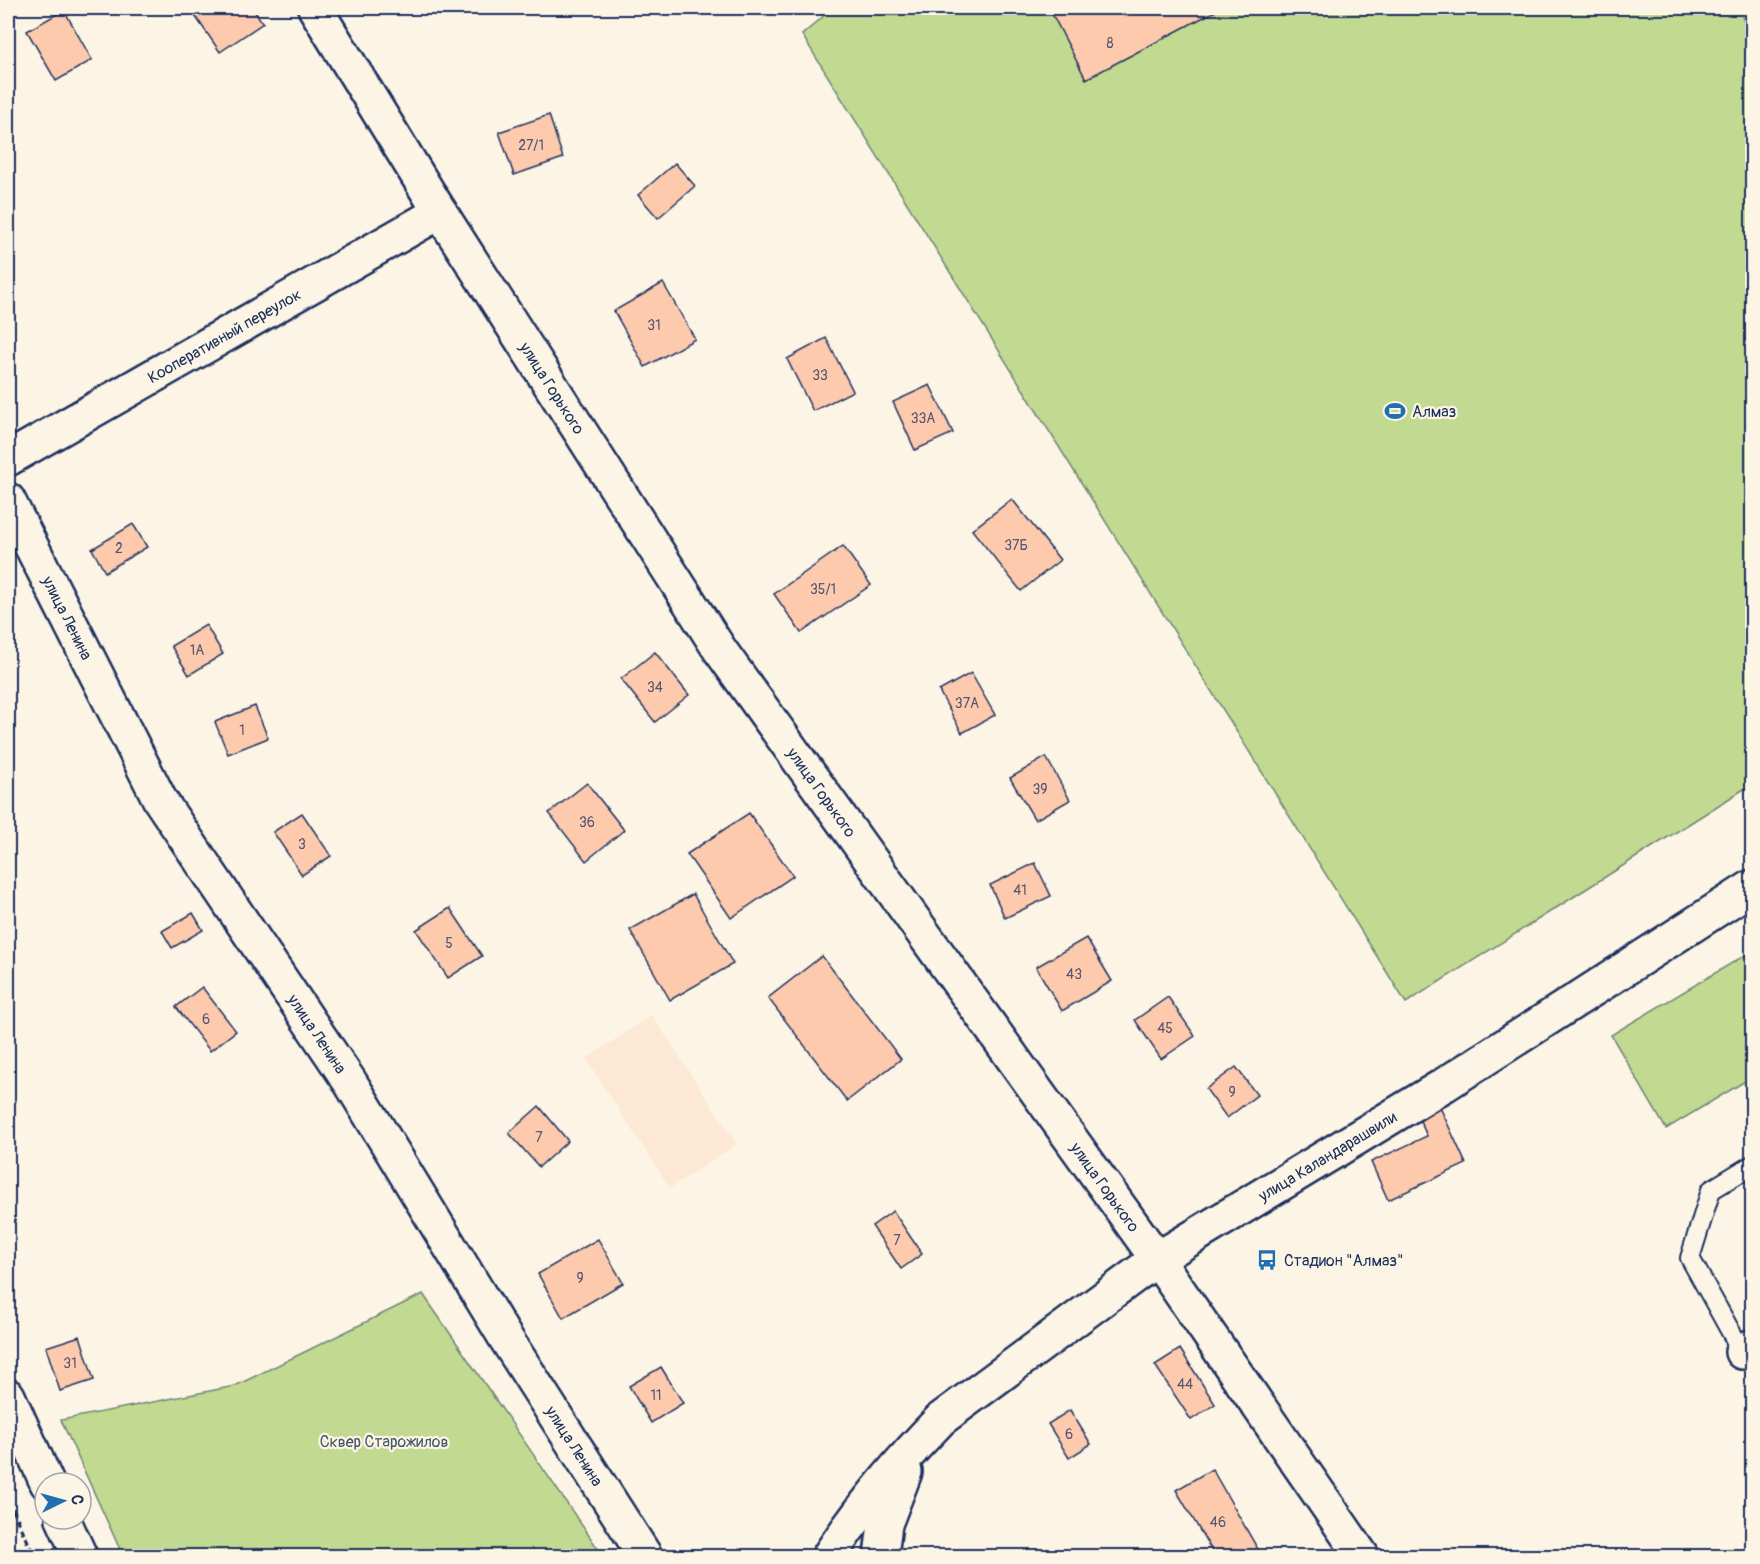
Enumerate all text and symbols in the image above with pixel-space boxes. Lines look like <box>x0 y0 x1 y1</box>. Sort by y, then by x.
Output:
house number: 8 <box>1106 35 1114 52</box>
house number: 27/1 <box>518 137 544 154</box>
street label: Кооперативный переулок <box>144 285 305 388</box>
house number: 31 <box>647 317 661 334</box>
street label: улица Горького <box>514 338 589 439</box>
house number: 33 <box>812 367 828 384</box>
sports icon: Алмаз <box>1383 399 1407 423</box>
place label: Алмаз <box>1412 402 1457 422</box>
house number: 33А <box>911 410 935 427</box>
house number: 37Б <box>1004 537 1028 554</box>
house number: 2 <box>115 540 123 557</box>
street label: улица Ленина <box>37 572 96 663</box>
house number: 35/1 <box>810 581 836 598</box>
house number: 1А <box>190 642 204 659</box>
house number: 34 <box>647 679 663 696</box>
house number: 37А <box>955 695 979 712</box>
house number: 1 <box>239 722 245 739</box>
street label: улица Горького <box>782 743 860 842</box>
house number: 39 <box>1032 781 1048 798</box>
house number: 36 <box>579 814 595 831</box>
house number: 3 <box>298 836 306 853</box>
house number: 41 <box>1013 882 1027 899</box>
house number: 5 <box>445 935 453 952</box>
house number: 43 <box>1066 966 1082 983</box>
street label: улица Ленина <box>282 990 350 1078</box>
house number: 6 <box>202 1011 210 1028</box>
house number: 45 <box>1157 1020 1173 1037</box>
house number: 9 <box>1228 1084 1236 1101</box>
street label: улица Каландарашвили <box>1254 1107 1400 1207</box>
house number: 7 <box>535 1129 543 1146</box>
street label: улица Горького <box>1065 1138 1144 1237</box>
house number: 7 <box>893 1232 901 1249</box>
bus stop icon: Стадион "Алмаз" <box>1255 1248 1279 1272</box>
place label: Стадион "Алмаз" <box>1284 1251 1404 1271</box>
house number: 9 <box>576 1270 584 1287</box>
house number: 31 <box>63 1355 77 1372</box>
house number: 44 <box>1177 1376 1193 1393</box>
house number: 11 <box>651 1387 661 1404</box>
street label: улица Ленина <box>540 1402 607 1490</box>
house number: 6 <box>1065 1426 1073 1443</box>
park label: Cквер Старожилов <box>320 1432 448 1452</box>
north arrow <box>33 1471 93 1531</box>
text: С <box>67 1494 87 1506</box>
house number: 46 <box>1210 1514 1226 1531</box>

